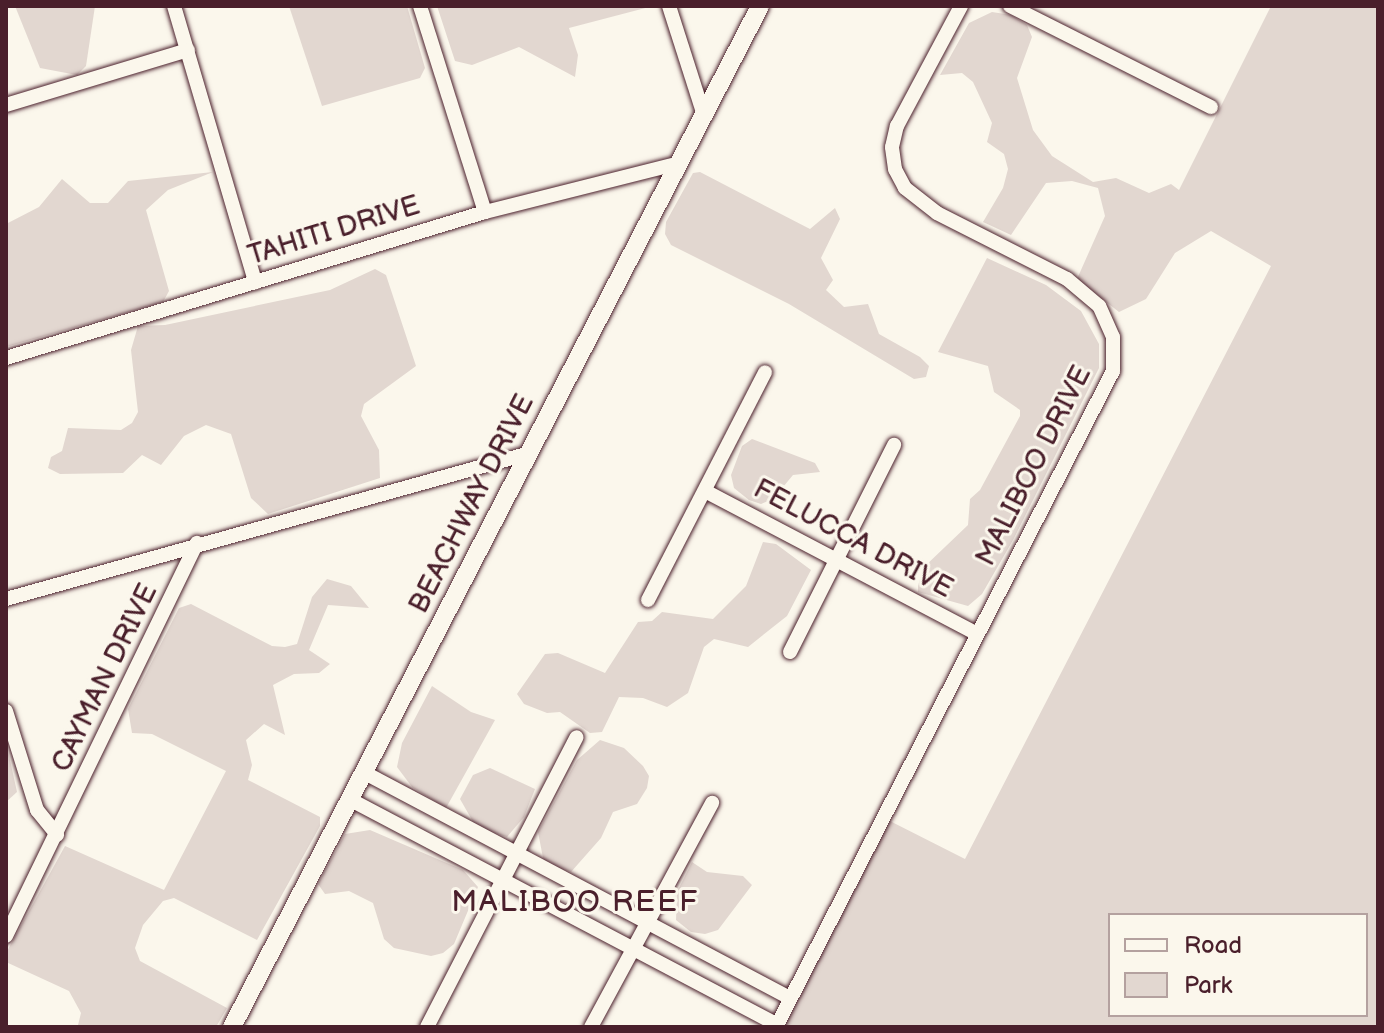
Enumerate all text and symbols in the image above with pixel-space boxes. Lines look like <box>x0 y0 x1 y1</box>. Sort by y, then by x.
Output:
street label: TAHITI DRIVE <box>244 189 424 273</box>
street label: MALIBOO DRIVE <box>969 360 1099 572</box>
street label: BEACHWAY DRIVE <box>402 389 542 619</box>
street label: FELUCCA DRIVE <box>748 472 958 606</box>
street label: CAYMAN DRIVE <box>45 578 165 778</box>
district label: MALIBOO REEF <box>451 884 699 920</box>
legend <box>1108 913 1368 1017</box>
text: Road <box>1184 931 1242 960</box>
text: Park <box>1184 971 1232 1000</box>

